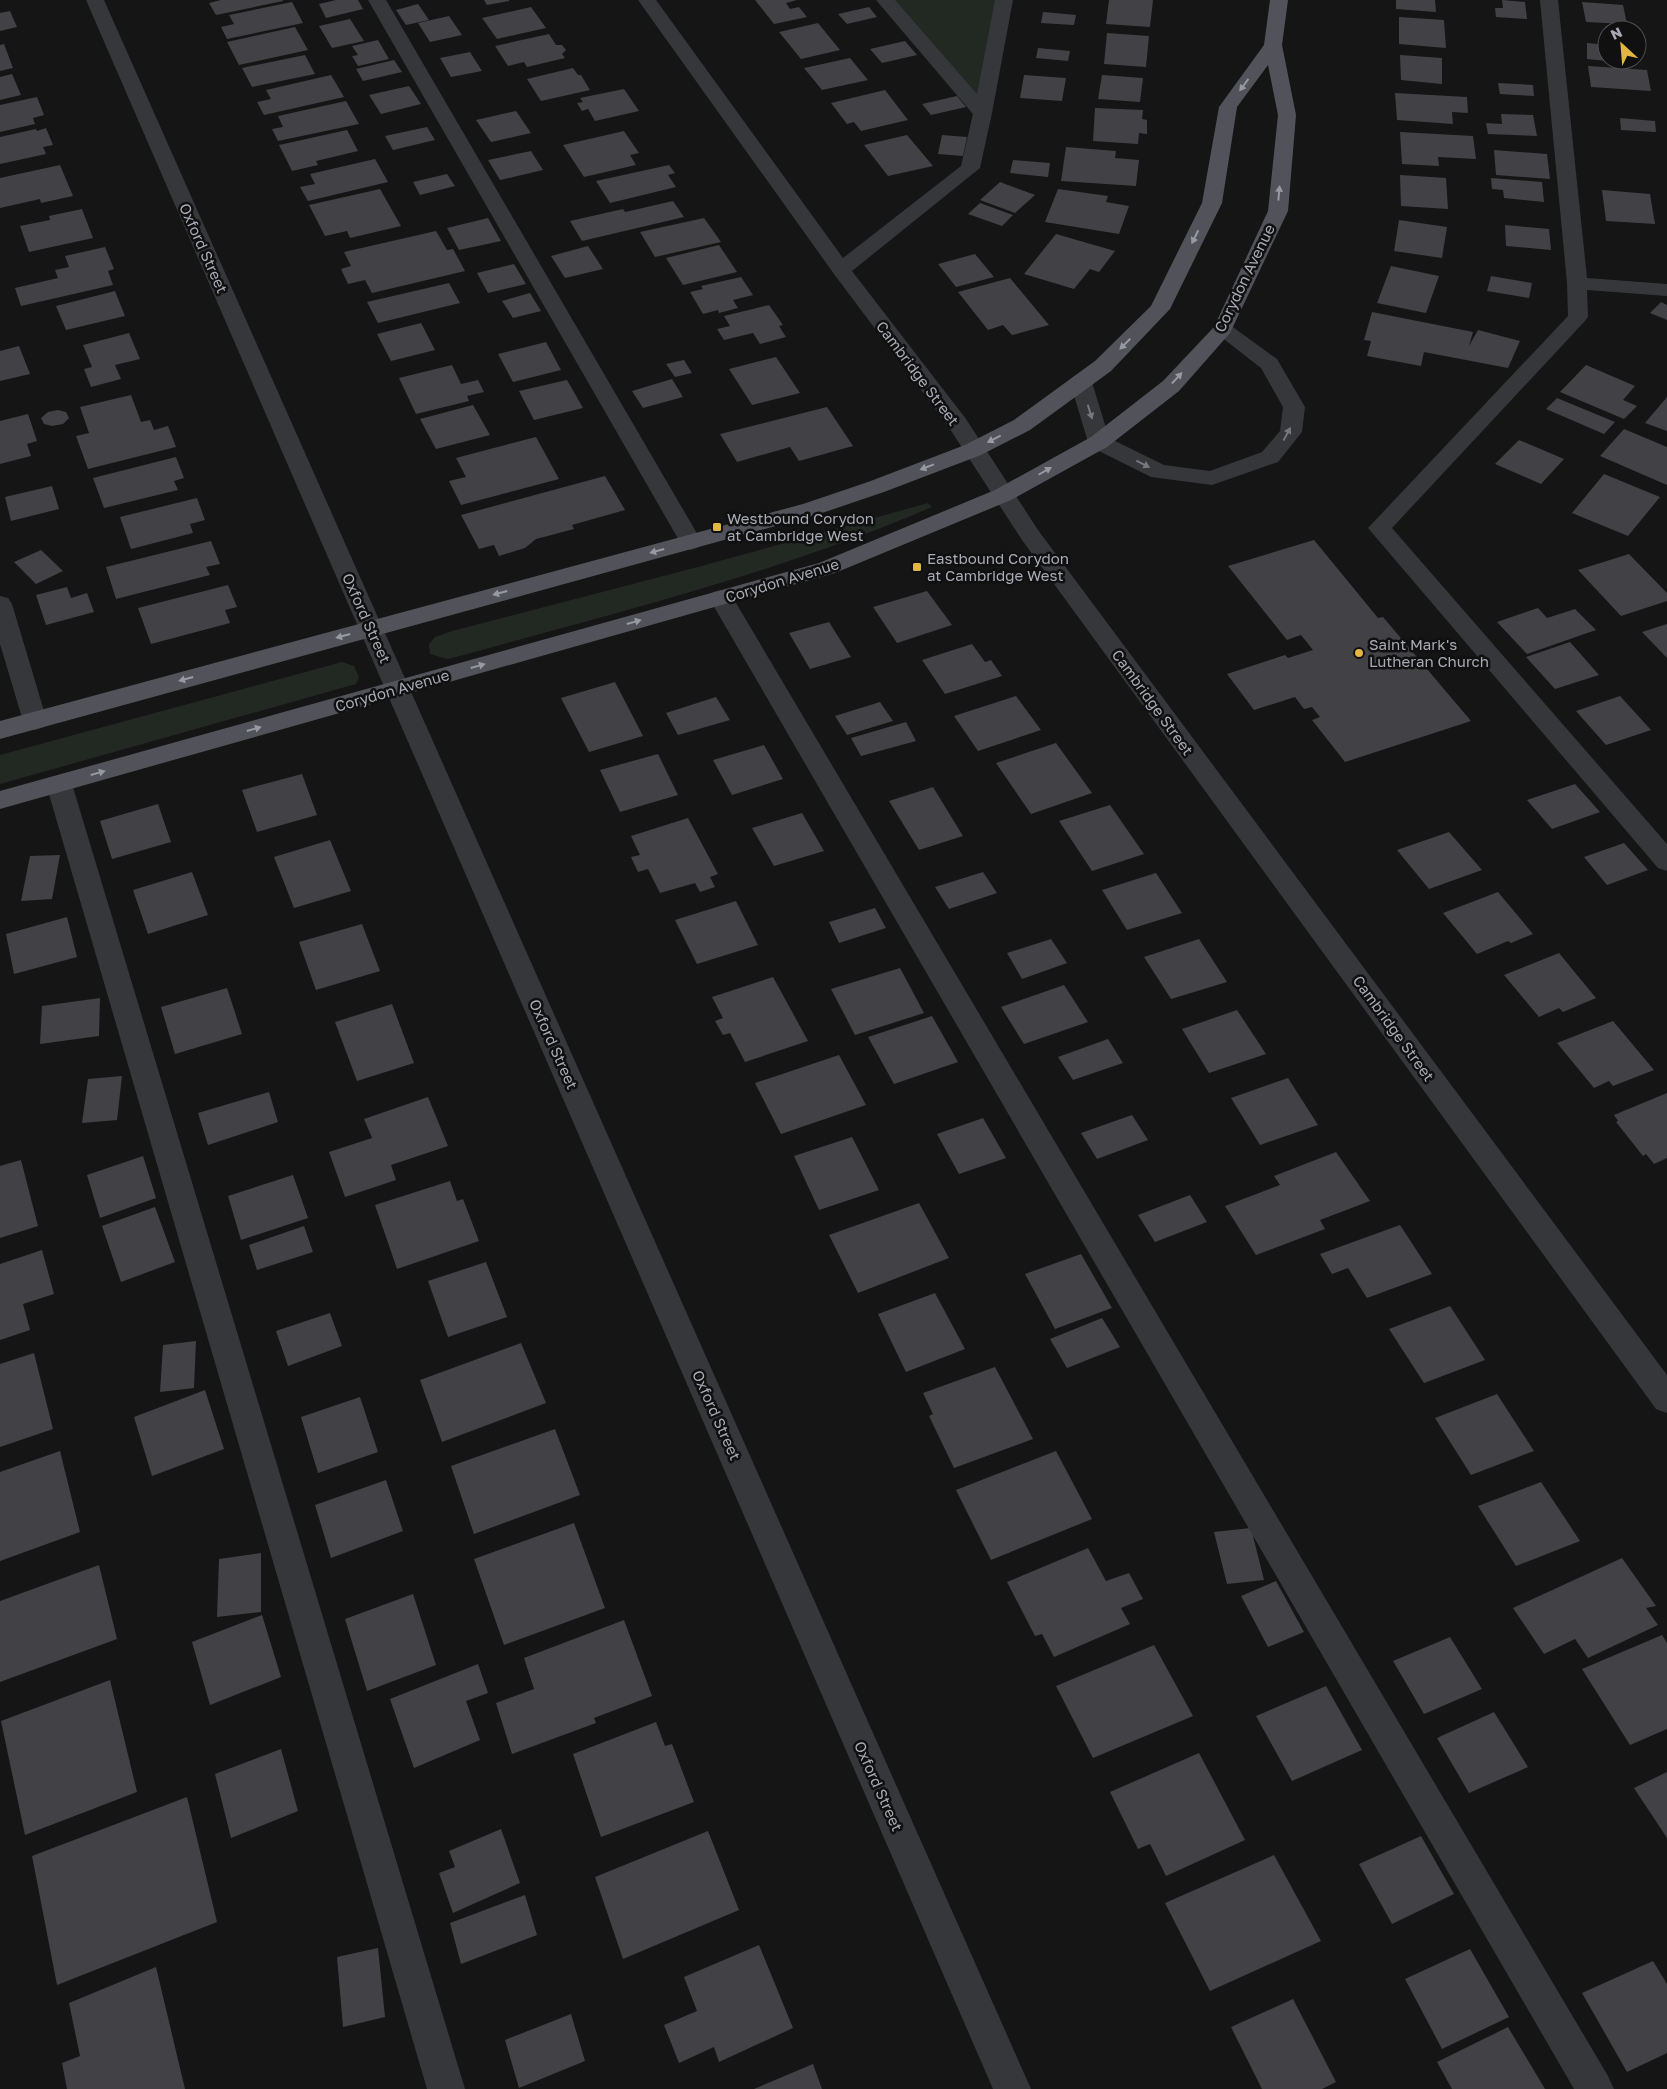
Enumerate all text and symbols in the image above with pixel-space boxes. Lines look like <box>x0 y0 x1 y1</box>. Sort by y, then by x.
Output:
north arrow <box>1597 20 1647 70</box>
text: N <box>1608 23 1625 43</box>
one-way arrow <box>1239 78 1249 92</box>
one-way arrow <box>1275 185 1283 201</box>
street label: Oxford Street <box>176 200 232 296</box>
street label: Corydon Avenue <box>1210 221 1278 335</box>
one-way arrow <box>1191 230 1199 244</box>
street label: Cambridge Street <box>873 317 963 429</box>
one-way arrow <box>1119 338 1131 350</box>
one-way arrow <box>1171 373 1183 385</box>
one-way arrow <box>1087 404 1095 419</box>
one-way arrow <box>1283 426 1291 441</box>
one-way arrow <box>987 435 1001 443</box>
one-way arrow <box>1136 460 1150 468</box>
one-way arrow <box>919 463 934 471</box>
one-way arrow <box>1037 467 1052 475</box>
place label: Westbound Corydon at Cambridge West <box>727 509 874 544</box>
marker: Westbound Corydon at Cambridge West <box>711 521 723 533</box>
one-way arrow <box>649 547 664 555</box>
place label: Eastbound Corydon at Cambridge West <box>927 549 1069 584</box>
street label: Corydon Avenue <box>723 554 841 606</box>
marker: Eastbound Corydon at Cambridge West <box>911 561 923 573</box>
street label: Oxford Street <box>339 570 395 666</box>
one-way arrow <box>492 590 507 598</box>
one-way arrow <box>627 618 642 626</box>
one-way arrow <box>335 632 350 640</box>
place label: Saint Mark's Lutheran Church <box>1369 635 1489 670</box>
street label: Cambridge Street <box>1109 646 1197 758</box>
marker: Saint Mark's Lutheran Church <box>1353 647 1365 659</box>
one-way arrow <box>470 661 485 669</box>
street label: Corydon Avenue <box>333 665 451 715</box>
one-way arrow <box>179 675 194 683</box>
one-way arrow <box>246 725 262 733</box>
one-way arrow <box>90 769 105 777</box>
street label: Cambridge Street <box>1350 972 1438 1084</box>
street label: Oxford Street <box>526 996 582 1092</box>
street label: Oxford Street <box>689 1367 745 1463</box>
street label: Oxford Street <box>851 1738 907 1834</box>

